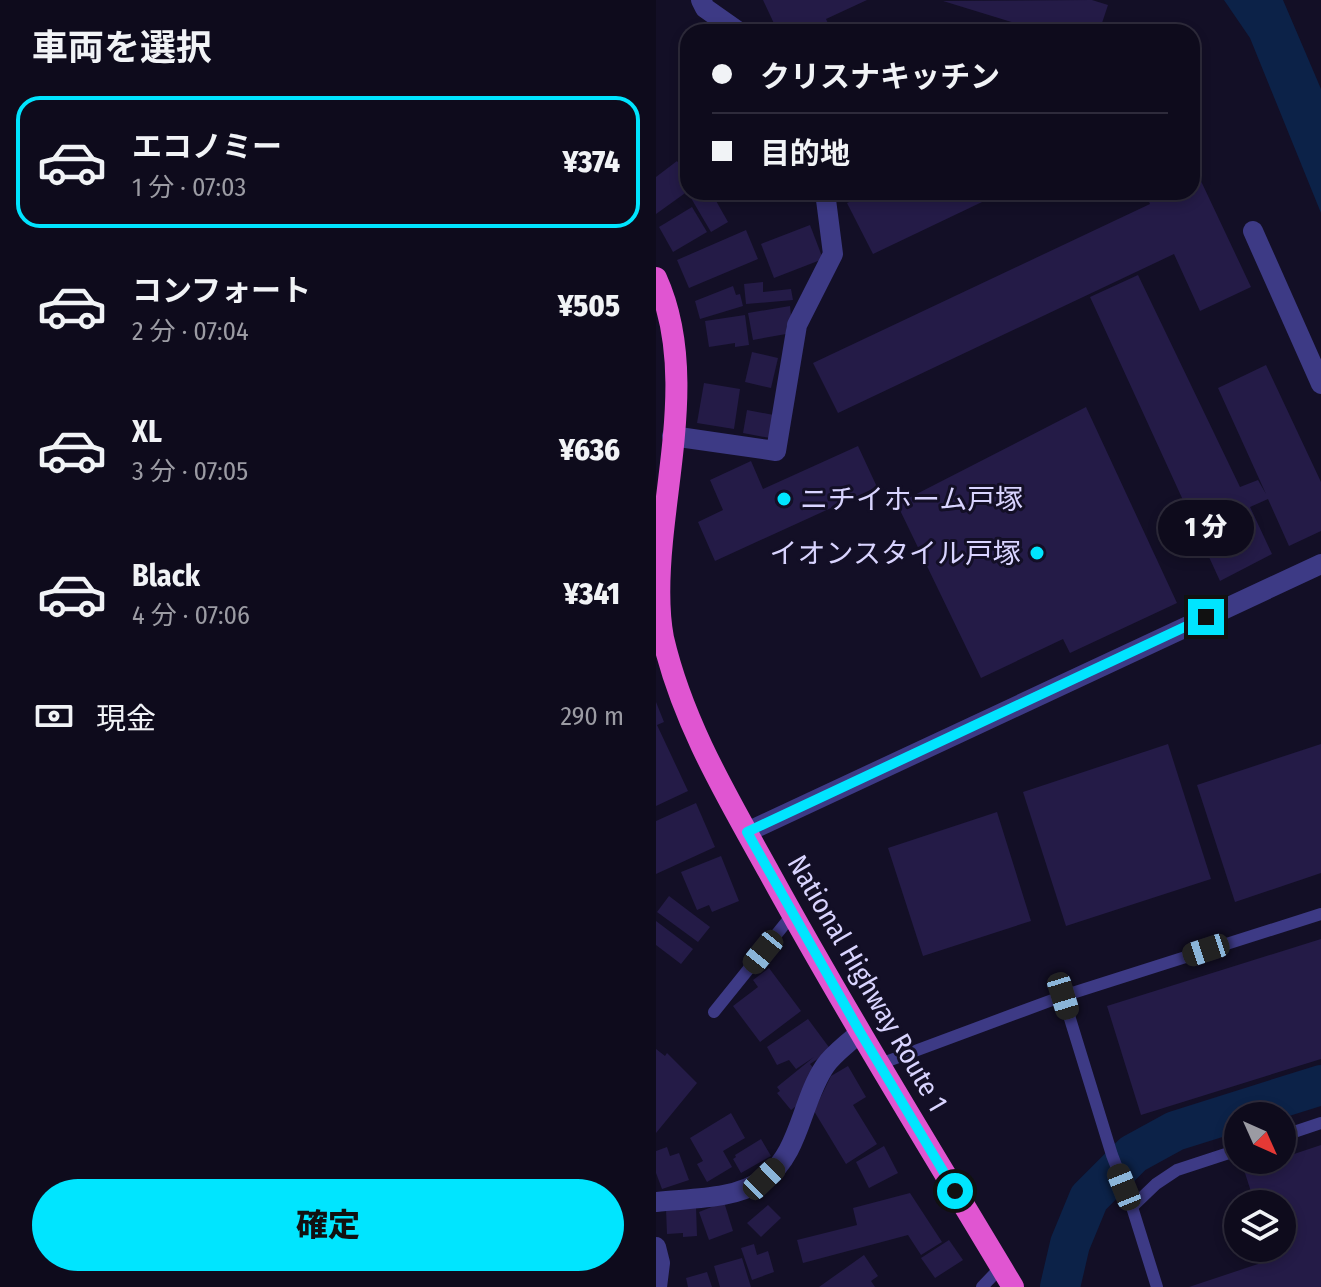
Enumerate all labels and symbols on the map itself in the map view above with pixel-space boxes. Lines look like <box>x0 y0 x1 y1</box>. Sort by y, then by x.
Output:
place label: ニチイホーム戸塚 <box>800 483 1023 516</box>
marker: ニチイホーム戸塚 <box>775 490 793 508</box>
callout: 1 分 <box>1158 501 1254 557</box>
place label: イオンスタイル戸塚 <box>770 537 1021 570</box>
marker: イオンスタイル戸塚 <box>1028 544 1046 562</box>
route end <box>1188 599 1224 635</box>
street label: National Highway Route 1 <box>781 849 954 1117</box>
car <box>739 926 787 978</box>
car <box>1179 931 1233 969</box>
car <box>1045 970 1081 1022</box>
north arrow <box>1224 1102 1296 1174</box>
car <box>738 1154 790 1204</box>
car <box>1104 1160 1144 1214</box>
route start <box>937 1173 973 1209</box>

